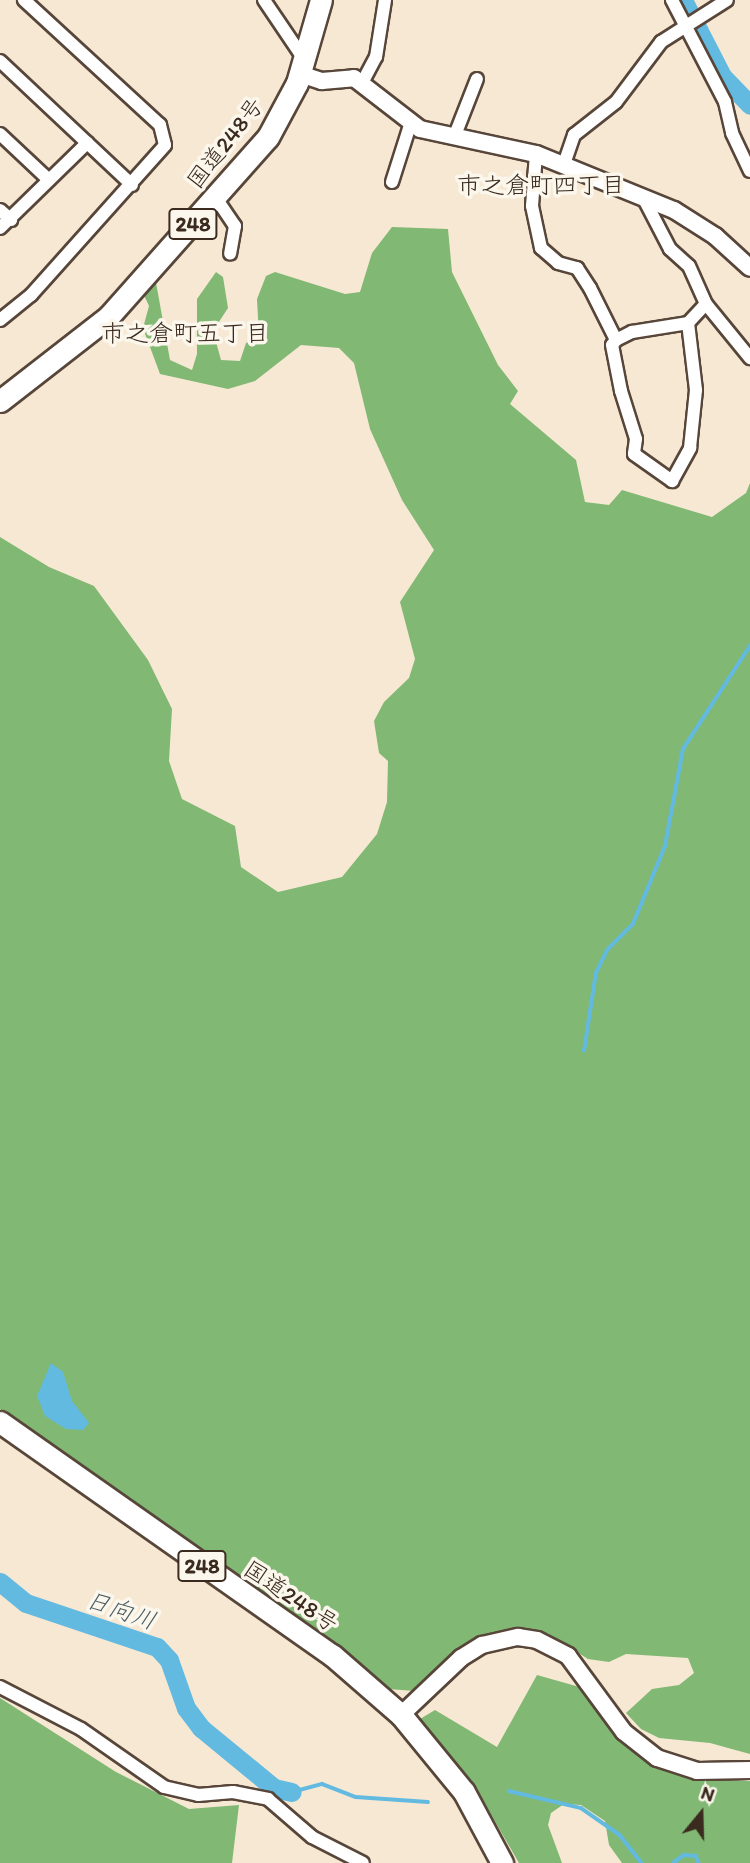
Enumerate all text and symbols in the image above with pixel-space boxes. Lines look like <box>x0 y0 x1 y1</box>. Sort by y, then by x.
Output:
street label: 国道248号 <box>181 92 269 194</box>
district label: 市之倉町四丁目 <box>457 171 625 199</box>
road number: 248 <box>167 206 219 242</box>
district label: 市之倉町五丁目 <box>101 319 269 347</box>
road number: 248 <box>176 1548 228 1584</box>
street label: 国道248号 <box>239 1554 343 1638</box>
water label: 日向川 <box>82 1585 160 1635</box>
north arrow <box>666 1779 736 1849</box>
text: N <box>698 1781 718 1807</box>

